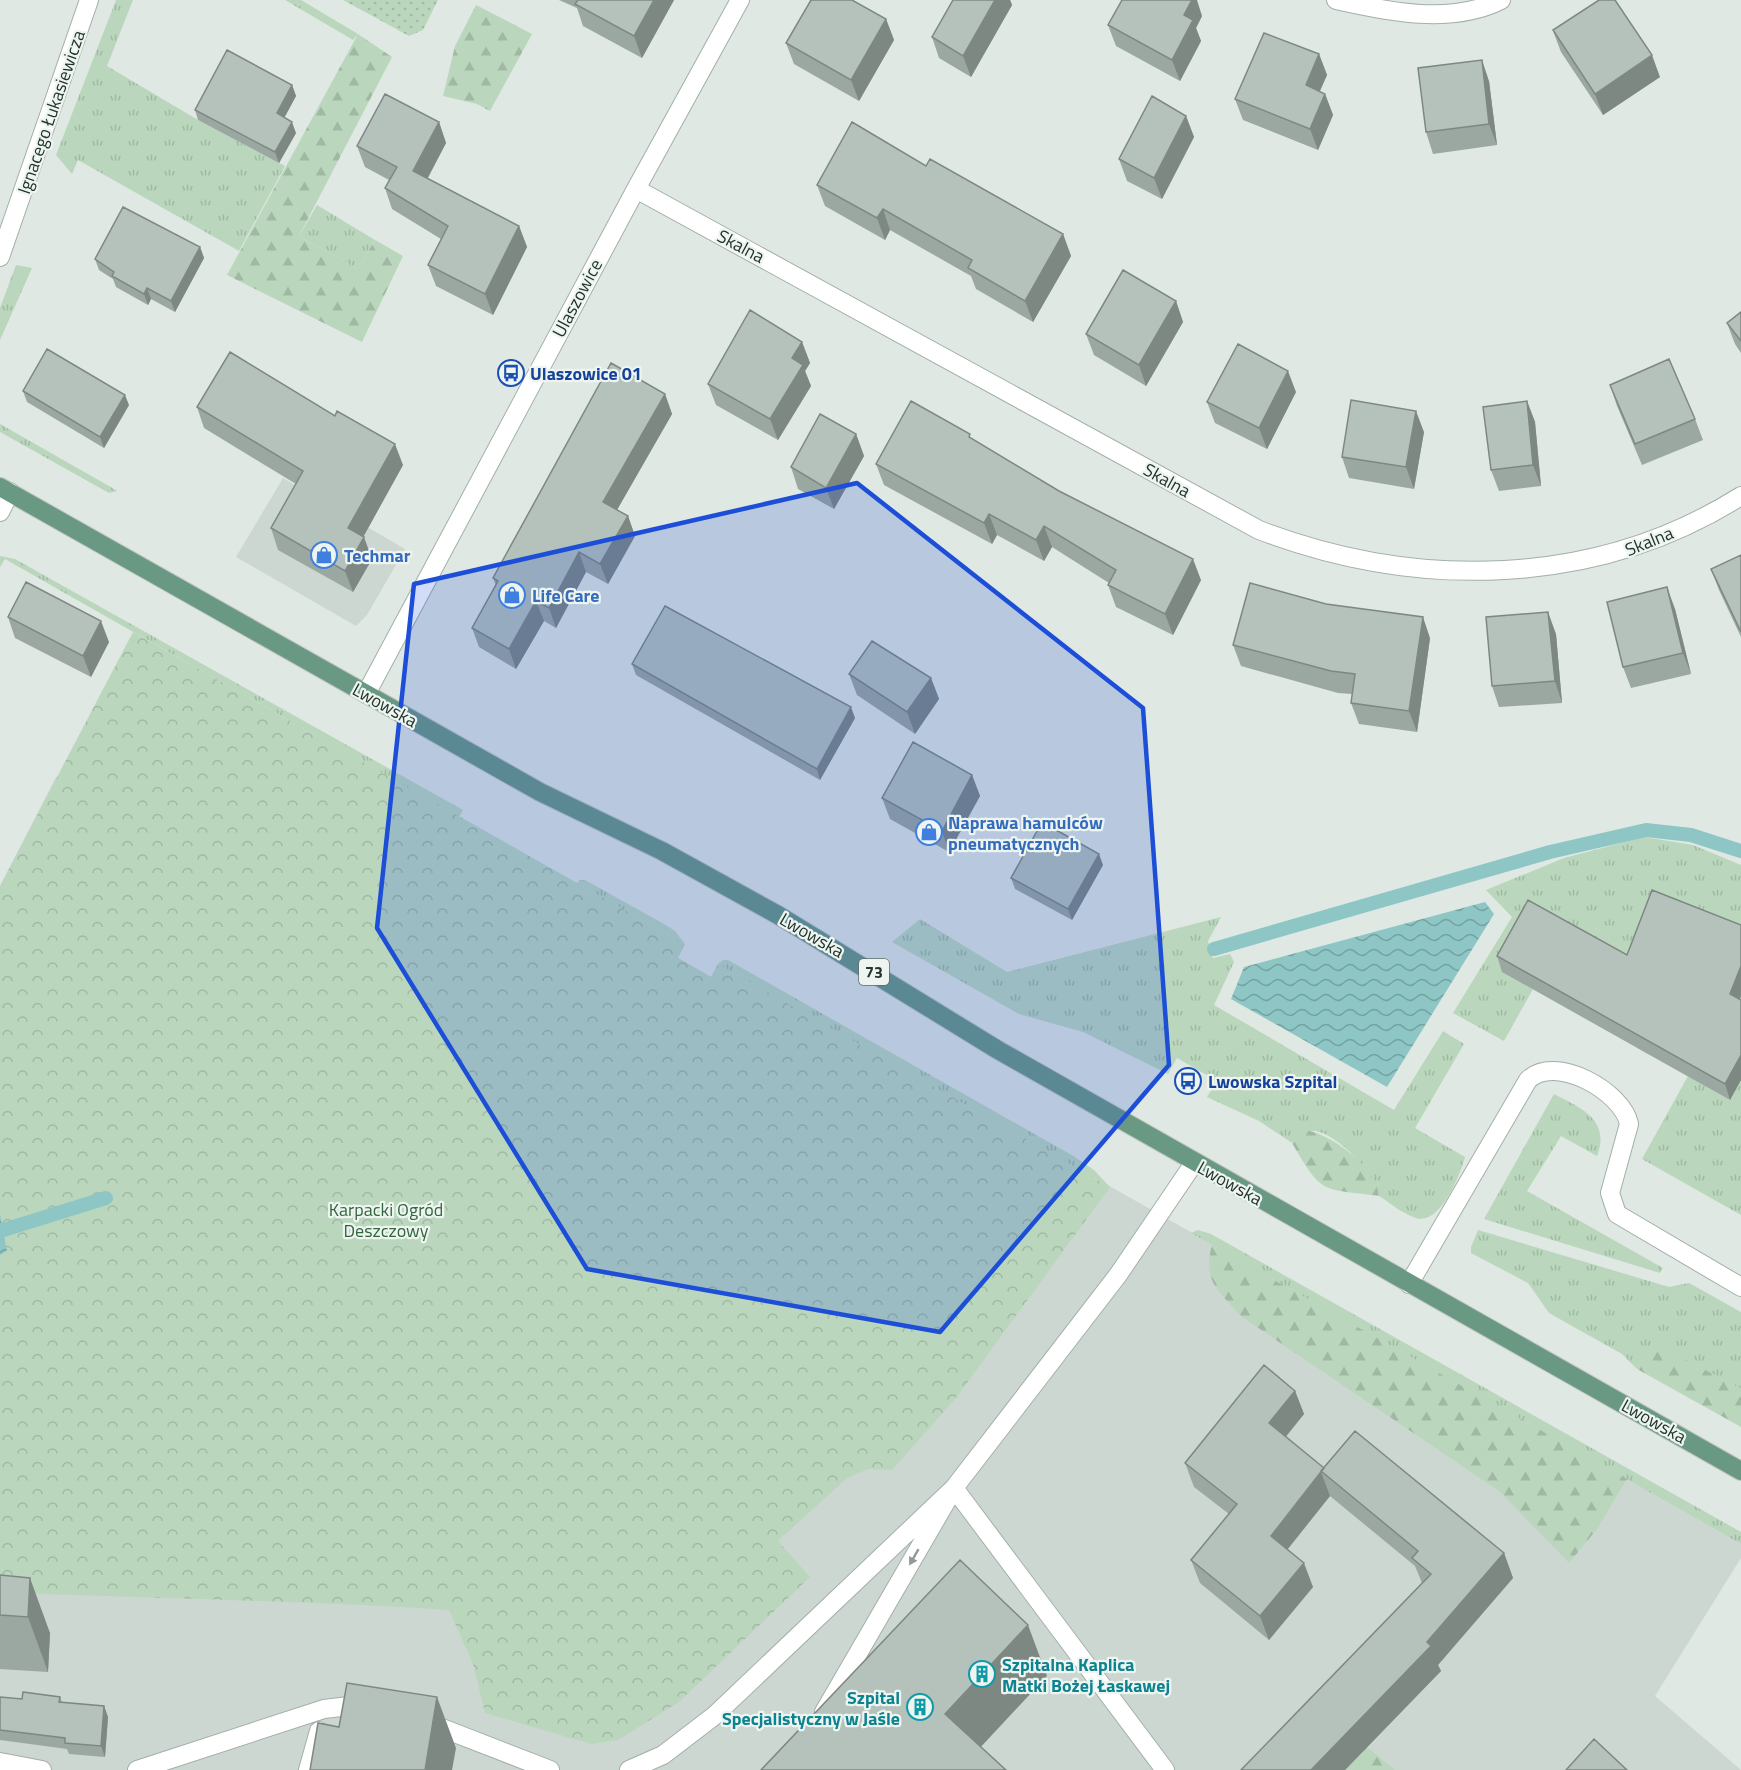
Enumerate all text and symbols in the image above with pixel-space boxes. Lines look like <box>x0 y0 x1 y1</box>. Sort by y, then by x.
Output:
street label: Ignacego Łukasiewicza <box>10 27 92 197</box>
street label: Skalna <box>713 222 769 270</box>
street label: Ulaszowice <box>545 254 609 342</box>
bus stop icon: Ulaszowice 01 <box>496 358 526 388</box>
place label: Ulaszowice 01 <box>530 360 642 387</box>
street label: Skalna <box>1139 456 1195 504</box>
street label: Skalna <box>1621 519 1677 563</box>
shop icon: Techmar <box>309 540 339 570</box>
place label: Techmar <box>344 542 411 569</box>
shop icon: Life Care <box>497 580 527 610</box>
place label: Life Care <box>532 582 599 609</box>
street label: Lwowska <box>348 676 422 734</box>
place label: Naprawa hamulców pneumatycznych <box>948 809 1103 857</box>
shop icon: Naprawa hamulców pneumatycznych <box>914 817 944 847</box>
street label: Lwowska <box>775 906 849 964</box>
road number: 73 <box>859 959 889 985</box>
bus stop icon: Lwowska Szpital <box>1173 1066 1203 1096</box>
place label: Lwowska Szpital <box>1208 1068 1337 1095</box>
street label: Lwowska <box>1193 1154 1267 1212</box>
park label: Karpacki Ogród Deszczowy <box>329 1196 443 1244</box>
street label: Lwowska <box>1617 1392 1691 1450</box>
one-way arrow <box>909 1549 920 1565</box>
place label: Szpitalna Kaplica Matki Bożej Łaskawej <box>1002 1651 1170 1699</box>
building icon: Szpitalna Kaplica Matki Bożej Łaskawej <box>967 1659 997 1689</box>
place label: Szpital Specjalistyczny w Jaśle <box>722 1684 900 1732</box>
building icon: Szpital Specjalistyczny w Jaśle <box>905 1692 935 1722</box>

